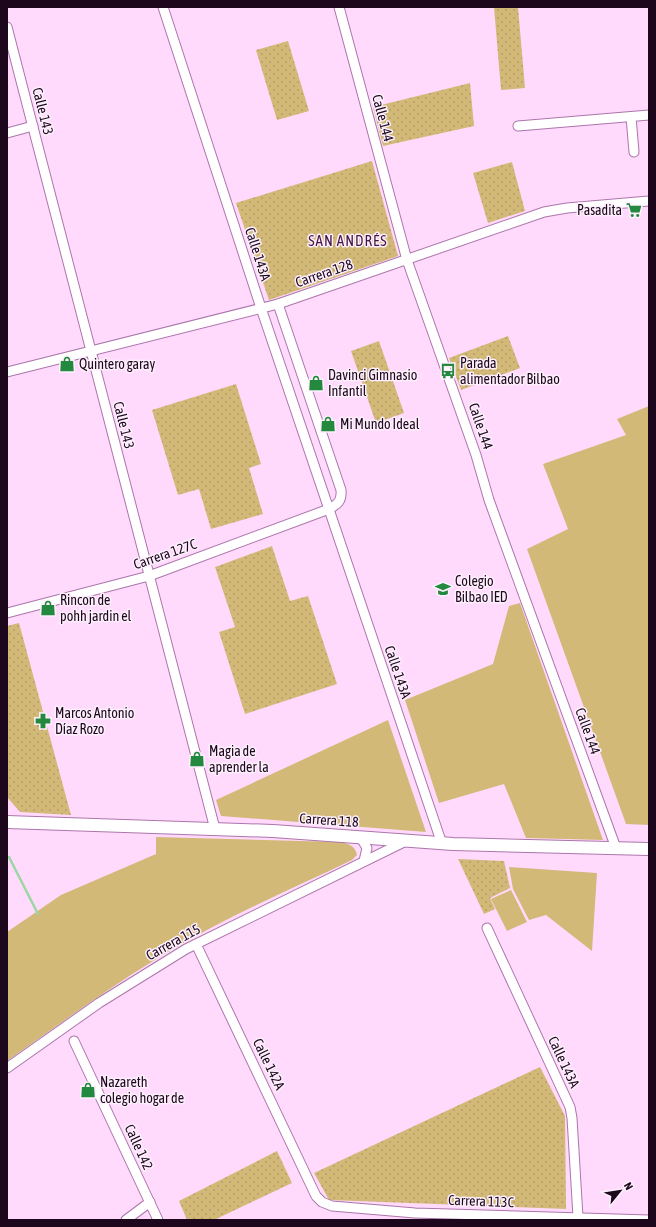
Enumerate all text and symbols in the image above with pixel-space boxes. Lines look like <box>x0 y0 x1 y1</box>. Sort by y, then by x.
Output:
street label: Calle 143 <box>29 86 57 136</box>
street label: Calle 144 <box>369 93 397 144</box>
supermarket icon: Pasadita <box>625 201 643 219</box>
place label: Pasadita <box>577 202 622 218</box>
street label: Calle 143A <box>242 225 274 283</box>
district label: SAN ANDRÉS <box>308 232 388 249</box>
street label: Carrera 128 <box>293 256 355 290</box>
shop icon: Quintero garay <box>58 355 76 373</box>
place label: Parada alimentador Bilbao <box>460 355 560 387</box>
place label: Quintero garay <box>79 356 155 372</box>
bus stop icon: Parada alimentador Bilbao <box>439 362 457 380</box>
place label: Davinci Gimnasio Infantil <box>328 367 417 399</box>
shop icon: Davinci Gimnasio Infantil <box>307 374 325 392</box>
street label: Calle 143 <box>110 400 138 450</box>
street label: Calle 144 <box>466 401 497 452</box>
shop icon: Mi Mundo Ideal <box>319 415 337 433</box>
place label: Mi Mundo Ideal <box>340 416 420 432</box>
street label: Carrera 127C <box>131 536 199 572</box>
place label: Colegio Bilbao IED <box>455 573 508 605</box>
school or university icon: Colegio Bilbao IED <box>434 580 452 598</box>
place label: Rincon de pohh jardin el <box>60 592 131 624</box>
shop icon: Rincon de pohh jardin el <box>39 599 57 617</box>
street label: Calle 143A <box>381 643 415 701</box>
place label: Marcos Antonio Díaz Rozo <box>55 705 134 737</box>
street label: Calle 144 <box>572 706 604 757</box>
pharmacy icon: Marcos Antonio Díaz Rozo <box>34 712 52 730</box>
place label: Magia de aprender la <box>209 743 269 775</box>
shop icon: Magia de aprender la <box>188 750 206 768</box>
street label: Carrera 118 <box>299 810 360 830</box>
street label: Carrera 115 <box>143 921 203 963</box>
street label: Calle 143A <box>545 1034 583 1090</box>
street label: Calle 142A <box>250 1036 288 1092</box>
place label: Nazareth colegio hogar de <box>100 1074 184 1106</box>
shop icon: Nazareth colegio hogar de <box>79 1081 97 1099</box>
street label: Calle 142 <box>122 1122 156 1172</box>
north arrow <box>600 1171 640 1211</box>
text: N <box>622 1180 635 1192</box>
street label: Carrera 113C <box>448 1192 515 1210</box>

